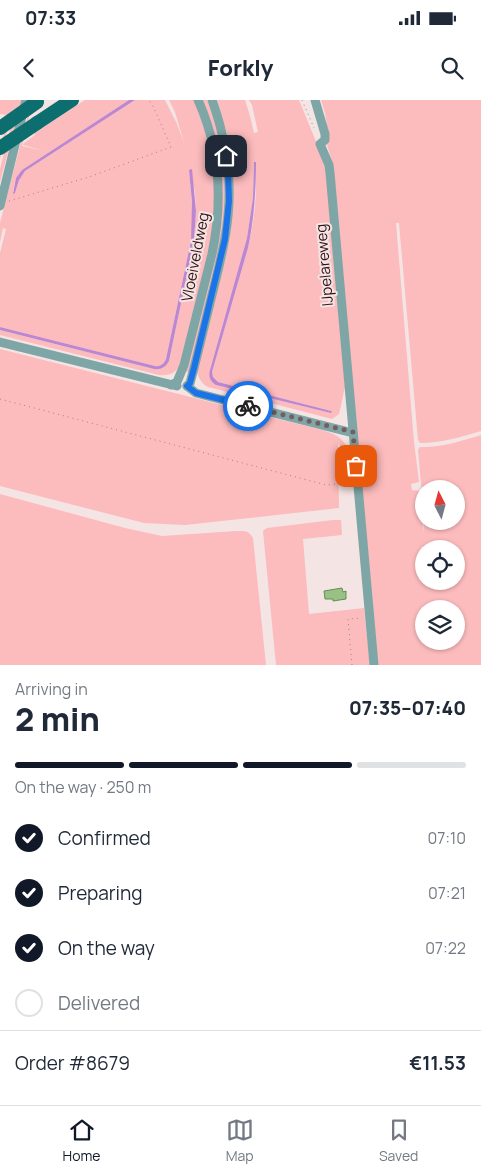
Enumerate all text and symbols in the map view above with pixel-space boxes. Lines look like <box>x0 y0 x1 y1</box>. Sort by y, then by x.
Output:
text: 07:33 <box>25 5 76 31</box>
text: Forkly <box>208 53 273 83</box>
icon: back <box>15 54 43 82</box>
icon: search <box>438 54 466 82</box>
pin <box>205 135 247 177</box>
icon: home <box>212 142 240 170</box>
street label: Vloeiveldweg <box>176 210 214 304</box>
street label: IJpelareweg <box>310 223 338 307</box>
courier <box>223 381 273 431</box>
icon: bike <box>234 392 262 420</box>
pin <box>335 445 377 487</box>
icon: bag <box>342 452 370 480</box>
north arrow <box>415 480 465 530</box>
map controls <box>415 480 465 650</box>
button: locate <box>415 540 465 590</box>
button: layers <box>415 600 465 650</box>
text: Arriving in <box>15 678 88 700</box>
text: 07:35–07:40 <box>349 695 466 721</box>
text: 2 min <box>15 697 100 741</box>
text: On the way · 250 m <box>15 776 151 798</box>
icon: check <box>15 824 43 852</box>
text: Confirmed <box>58 825 151 851</box>
text: 07:10 <box>427 827 466 849</box>
icon: check <box>15 879 43 907</box>
text: Preparing <box>58 880 143 906</box>
text: 07:21 <box>428 882 466 904</box>
icon: check <box>15 934 43 962</box>
text: On the way <box>58 935 155 961</box>
text: 07:22 <box>425 937 466 959</box>
text: Delivered <box>58 990 140 1016</box>
text: Order #8679 <box>15 1050 130 1076</box>
text: €11.53 <box>409 1050 466 1076</box>
tab: Home <box>63 1116 100 1165</box>
tab: Map <box>226 1116 254 1165</box>
tab: Saved <box>379 1116 418 1165</box>

